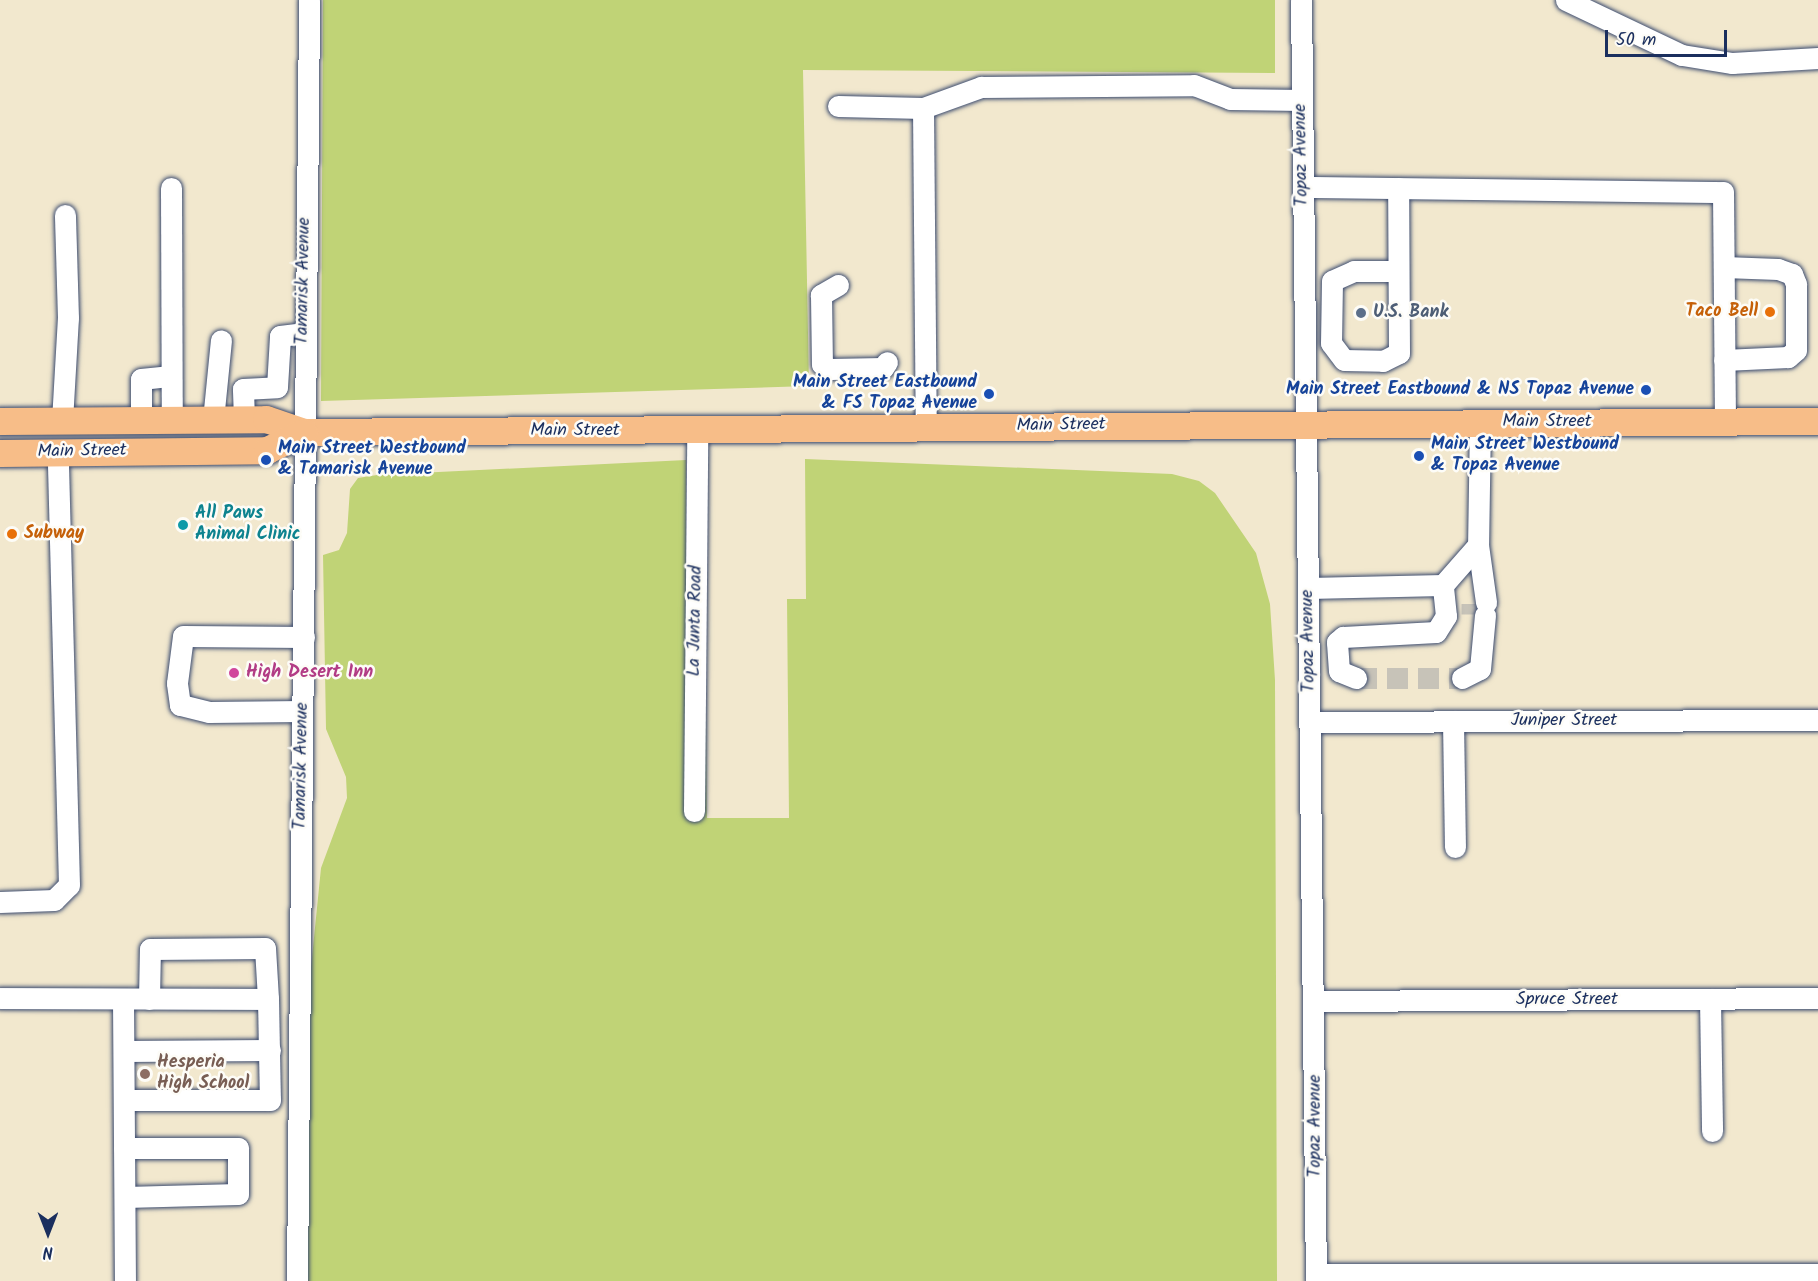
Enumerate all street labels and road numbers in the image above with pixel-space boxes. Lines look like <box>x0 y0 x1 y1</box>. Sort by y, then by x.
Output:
street label: Topaz Avenue <box>1290 103 1314 207</box>
street label: Tamarisk Avenue <box>292 217 316 345</box>
street label: Main Street <box>1502 411 1592 433</box>
street label: Main Street <box>1016 414 1106 438</box>
street label: Main Street <box>530 420 620 442</box>
street label: Main Street <box>37 440 127 464</box>
street label: La Junta Road <box>684 565 708 677</box>
street label: Topaz Avenue <box>1297 589 1321 693</box>
street label: Tamarisk Avenue <box>290 702 314 830</box>
street label: Juniper Street <box>1511 710 1617 732</box>
street label: Spruce Street <box>1516 989 1618 1011</box>
street label: Topaz Avenue <box>1305 1075 1327 1177</box>

